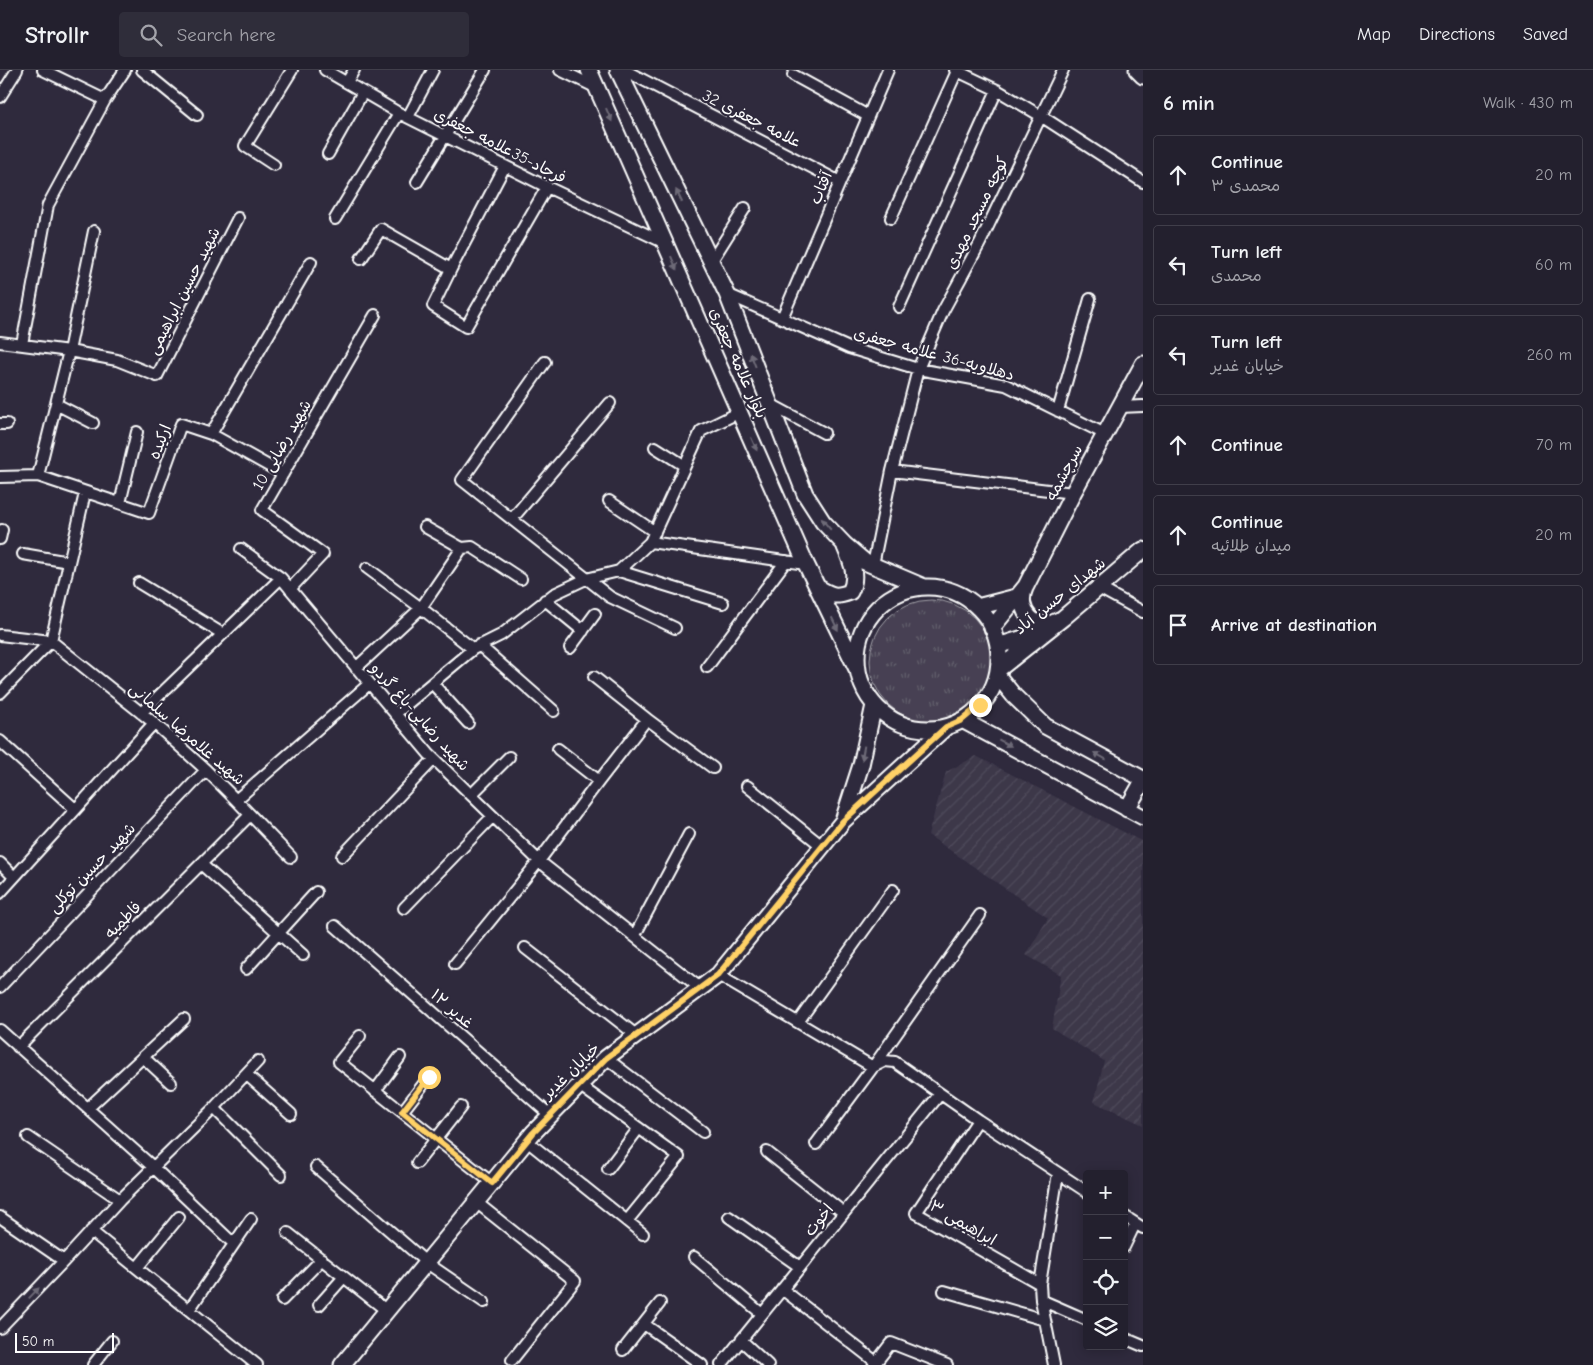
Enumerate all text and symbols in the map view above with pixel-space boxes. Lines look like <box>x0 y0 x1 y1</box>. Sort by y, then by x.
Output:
search box <box>119 12 469 57</box>
text: Strollr <box>25 21 89 49</box>
icon: search <box>137 21 165 49</box>
text: Search here <box>177 24 276 46</box>
text: Map <box>1357 24 1391 45</box>
text: Directions <box>1419 24 1495 45</box>
text: Saved <box>1523 24 1568 45</box>
street label: علامه جعفری 32 <box>699 86 805 152</box>
text: 6 min <box>1163 91 1215 115</box>
text: Walk · 430 m <box>1483 94 1573 112</box>
street label: فرجاد-35علامه جعفری <box>431 105 569 187</box>
one-way arrow <box>605 108 613 122</box>
text: Continue <box>1211 151 1283 173</box>
street label: کوچه مسجد مهدی <box>942 154 1013 273</box>
icon: ahead <box>1164 161 1192 189</box>
text: 20 m <box>1535 166 1572 184</box>
street label: آفتاب <box>806 168 836 207</box>
text: محمدی ۳ <box>1211 177 1280 195</box>
one-way arrow <box>675 189 684 204</box>
street label: شهید حسین ابراهیمی <box>144 224 225 358</box>
text: Turn left <box>1211 241 1282 263</box>
icon: left <box>1164 251 1192 279</box>
one-way arrow <box>671 256 679 270</box>
text: 60 m <box>1535 256 1572 274</box>
text: محمدی <box>1211 267 1262 285</box>
street label: بلوار علامه جعفری <box>705 305 771 422</box>
street label: دهلاویه-36 علامه جعفری <box>852 324 1016 384</box>
text: Turn left <box>1211 331 1282 353</box>
icon: left <box>1164 341 1192 369</box>
text: 260 m <box>1527 346 1572 364</box>
one-way arrow <box>749 353 756 368</box>
text: خیابان غدیر <box>1211 357 1284 375</box>
street label: شهید رضایی 10 <box>249 397 316 494</box>
street label: ارکیده <box>145 422 175 462</box>
icon: ahead <box>1164 431 1192 459</box>
text: Continue <box>1211 434 1283 456</box>
text: 70 m <box>1536 436 1572 454</box>
one-way arrow <box>750 437 758 451</box>
street label: سرچشمه <box>1042 442 1087 505</box>
text: Continue <box>1211 511 1283 533</box>
one-way arrow <box>820 518 831 531</box>
icon: ahead <box>1164 521 1192 549</box>
text: 20 m <box>1535 526 1572 544</box>
text: میدان طلائیه <box>1211 537 1291 555</box>
street label: شهدای حسن آباد <box>1011 554 1109 638</box>
icon: arrive <box>1164 611 1192 639</box>
text: Arrive at destination <box>1211 614 1377 636</box>
one-way arrow <box>831 617 839 631</box>
street label: شهید رضایی-باغ گردو <box>364 657 474 776</box>
street label: شهید غلامرضا سلمانی <box>125 679 248 790</box>
route end <box>969 694 992 717</box>
one-way arrow <box>998 739 1013 747</box>
one-way arrow <box>859 745 867 761</box>
one-way arrow <box>1094 751 1107 760</box>
street label: شهید حسین توکلی <box>45 819 140 917</box>
street label: فاطمیه <box>101 898 145 942</box>
street label: غدیر ۱۲ <box>427 986 477 1032</box>
street label: خیابان غدیر <box>537 1039 604 1104</box>
route start <box>418 1066 441 1089</box>
map controls <box>1083 1170 1128 1350</box>
button: + <box>1083 1170 1128 1215</box>
street label: ابراهیمی ۳ <box>926 1197 1000 1250</box>
street label: اخوت <box>801 1200 838 1240</box>
button: − <box>1083 1215 1128 1260</box>
button: locate <box>1083 1260 1128 1305</box>
one-way arrow <box>28 1287 40 1299</box>
button: layers <box>1083 1305 1128 1350</box>
scale bar <box>15 1330 114 1353</box>
text: 50 m <box>22 1333 54 1350</box>

